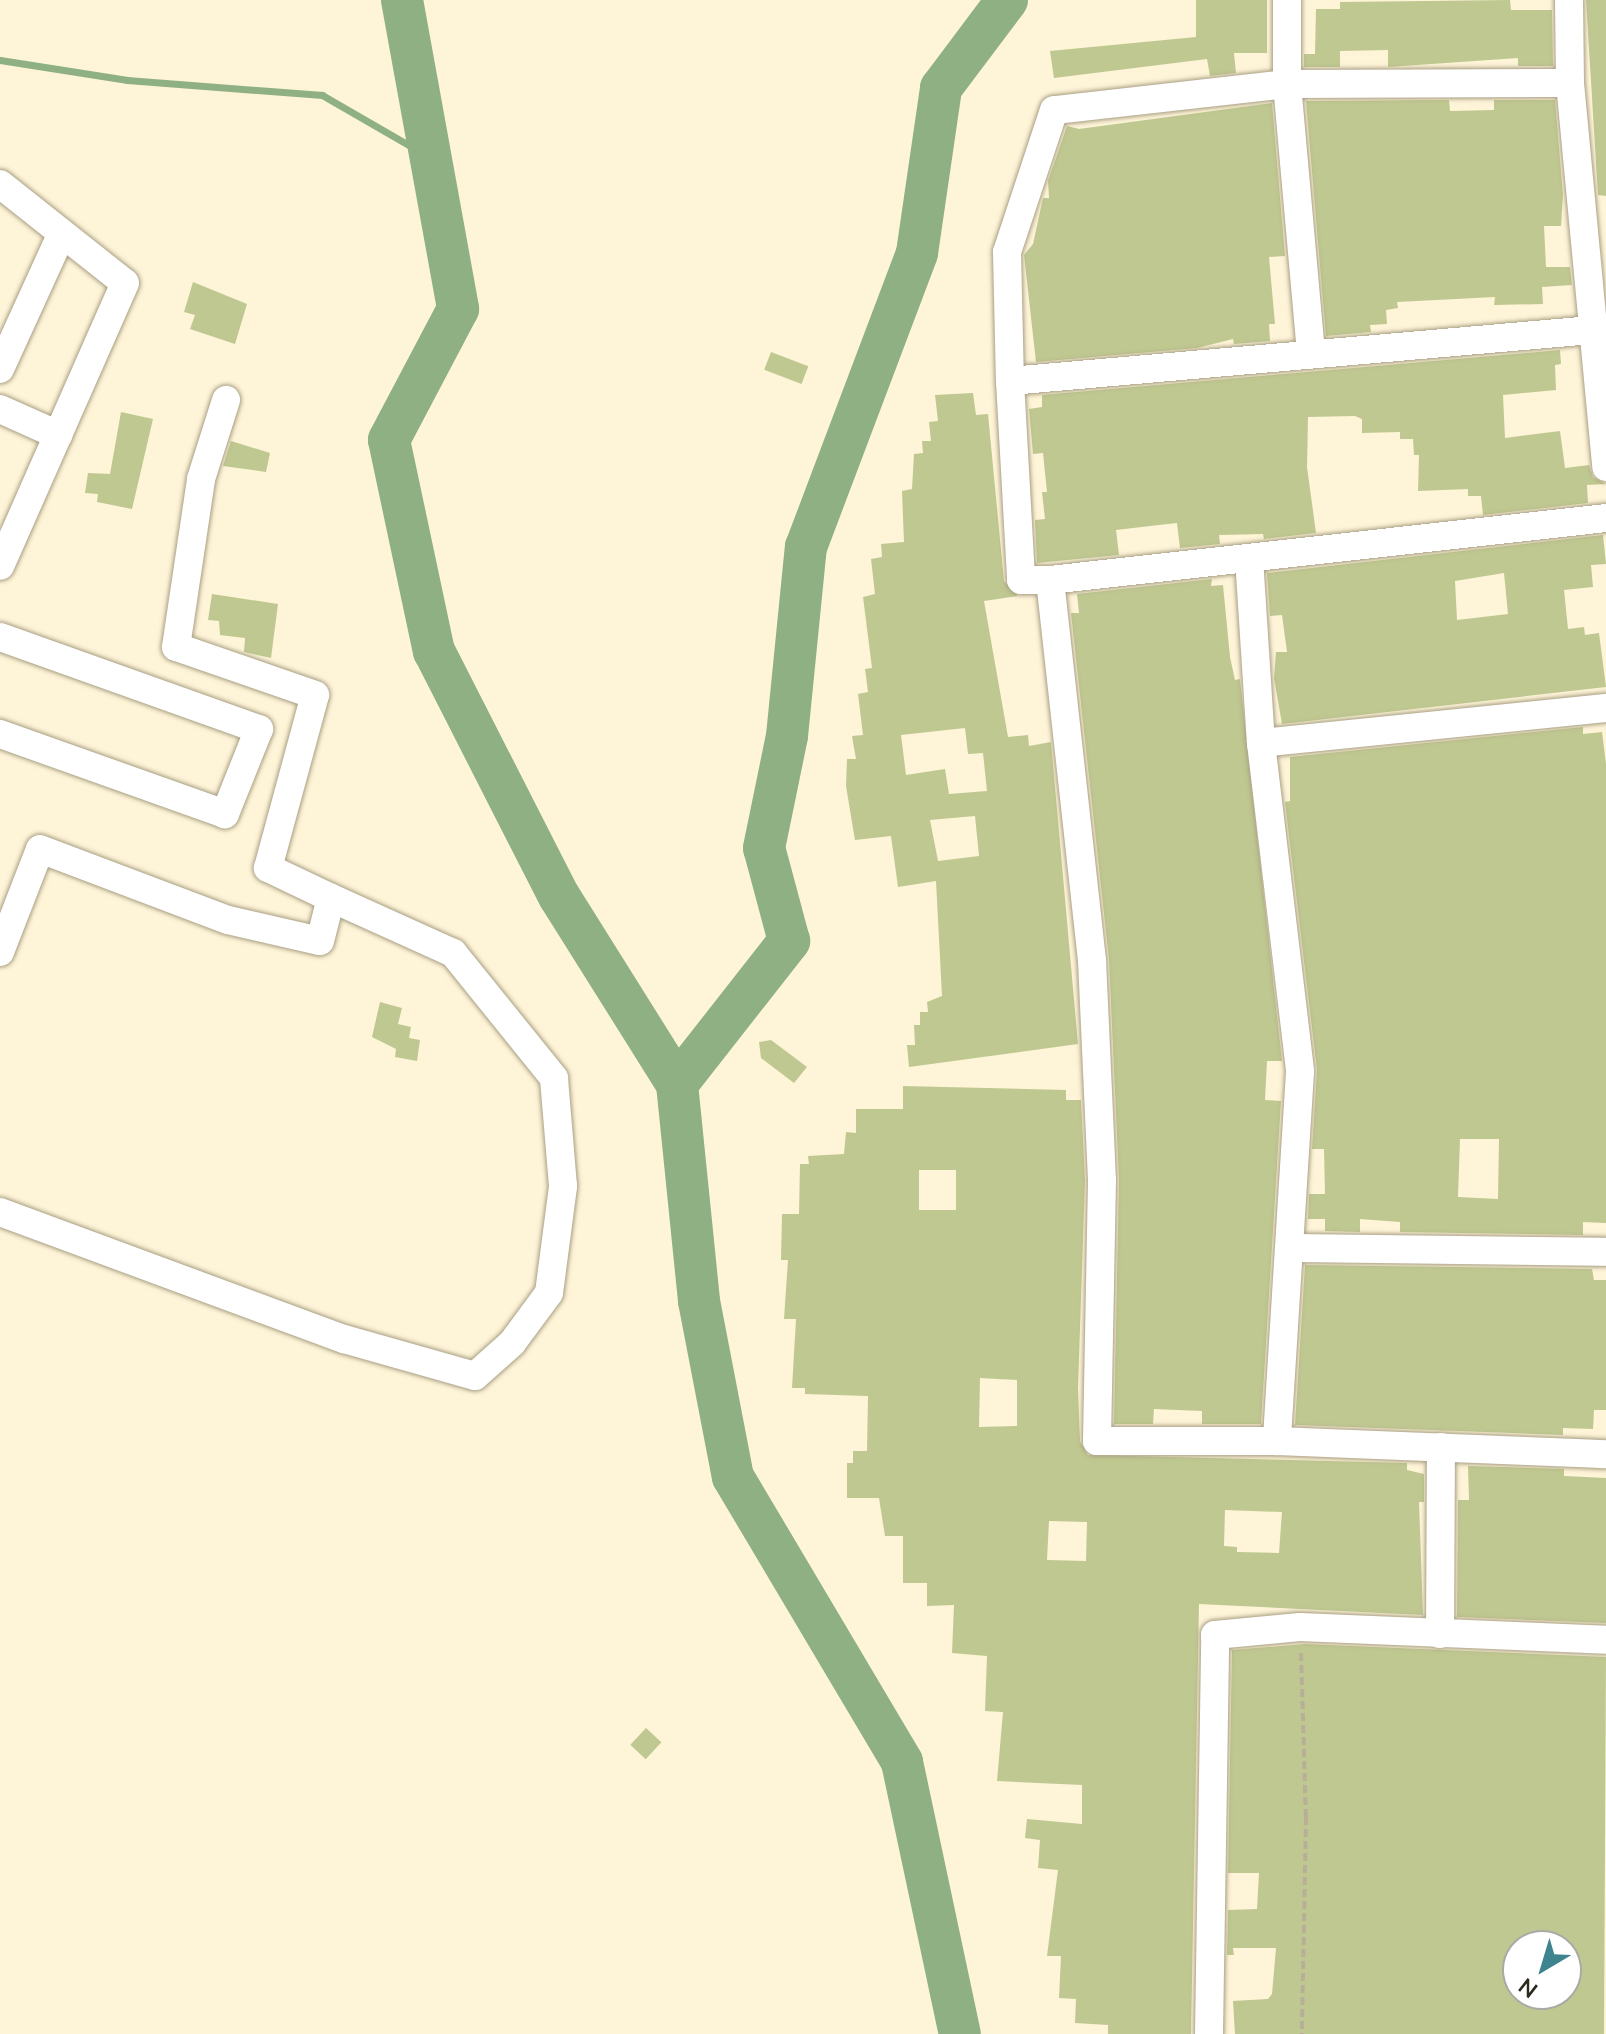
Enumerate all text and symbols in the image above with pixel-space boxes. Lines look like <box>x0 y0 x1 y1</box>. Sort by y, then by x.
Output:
north arrow <box>1502 1930 1582 2010</box>
text: N <box>1513 1970 1544 2004</box>

